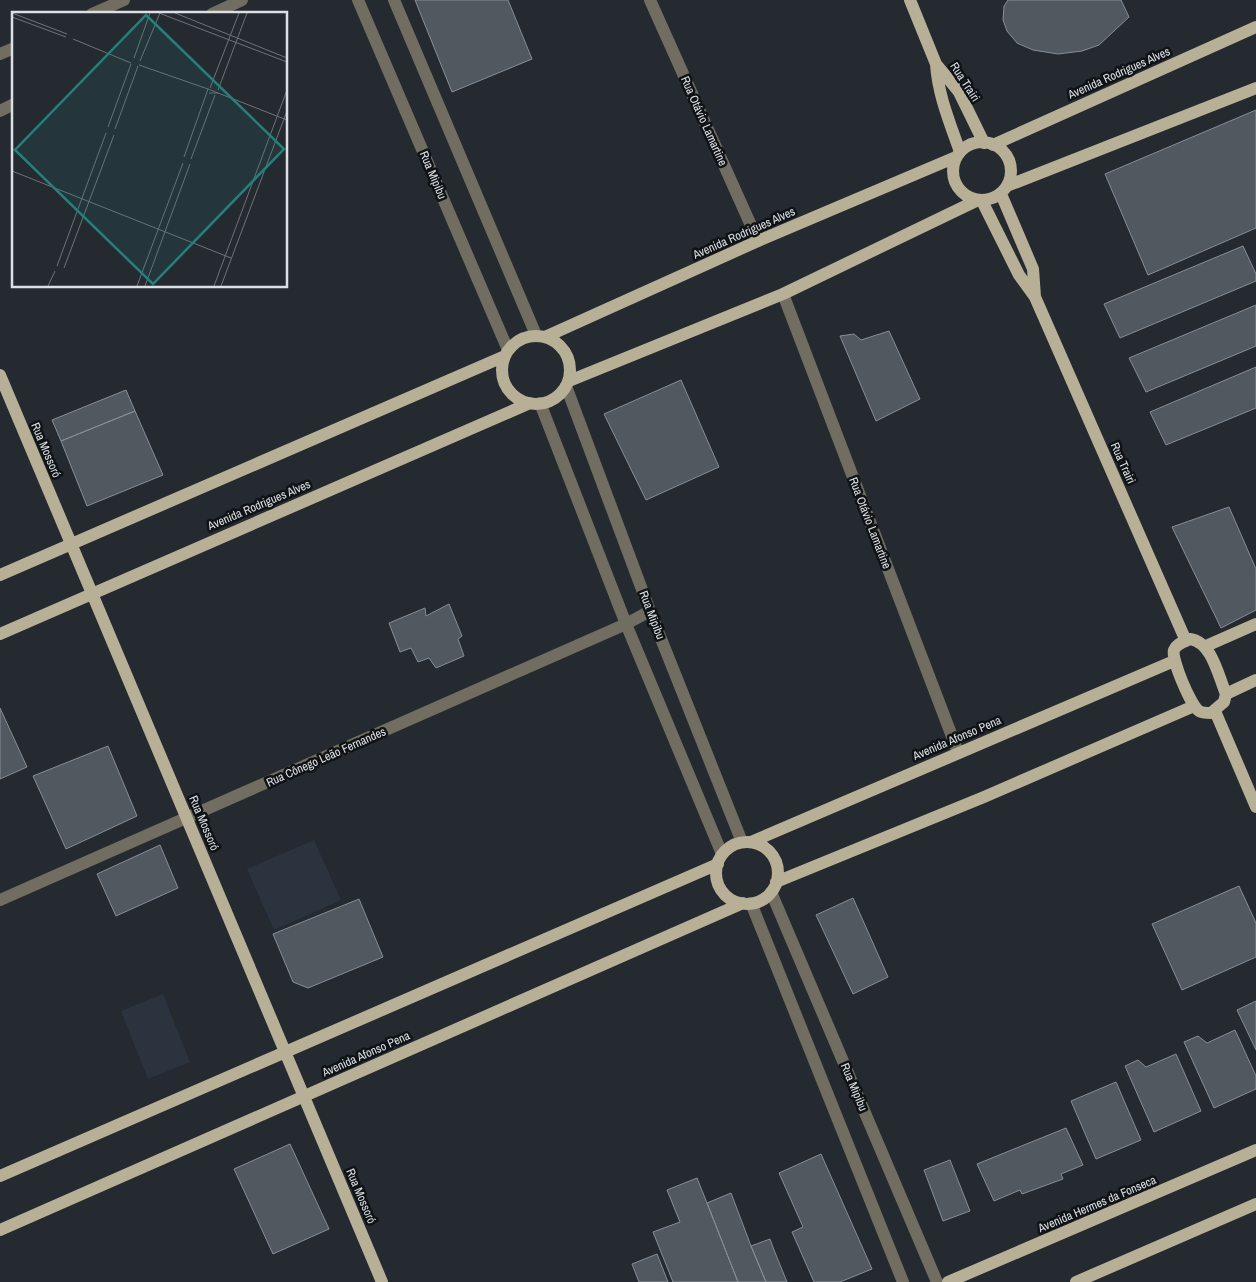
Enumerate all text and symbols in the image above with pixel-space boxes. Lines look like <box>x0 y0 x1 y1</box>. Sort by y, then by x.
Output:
inset map <box>12 12 288 288</box>
street label: Avenida Rodrigues Alves <box>1064 43 1173 103</box>
street label: Rua Trairi <box>946 59 984 105</box>
street label: Rua Otávio Lamartine <box>677 74 731 168</box>
street label: Rua Mipibu <box>416 148 450 202</box>
street label: Avenida Rodrigues Alves <box>689 203 798 263</box>
street label: Rua Mossoró <box>27 420 65 480</box>
street label: Rua Trairi <box>1107 440 1139 486</box>
street label: Rua Otávio Lamartine <box>845 475 895 571</box>
street label: Avenida Rodrigues Alves <box>204 476 313 534</box>
street label: Rua Mipibu <box>635 588 669 642</box>
street label: Avenida Afonso Pena <box>909 712 1004 764</box>
street label: Rua Cônego Leão Fernandes <box>264 723 388 791</box>
street label: Rua Mossoró <box>185 793 223 853</box>
street label: Avenida Afonso Pena <box>319 1027 413 1081</box>
street label: Rua Mipibu <box>837 1060 871 1114</box>
street label: Rua Mossoró <box>342 1166 380 1226</box>
street label: Avenida Hermes da Fonseca <box>1035 1172 1159 1237</box>

